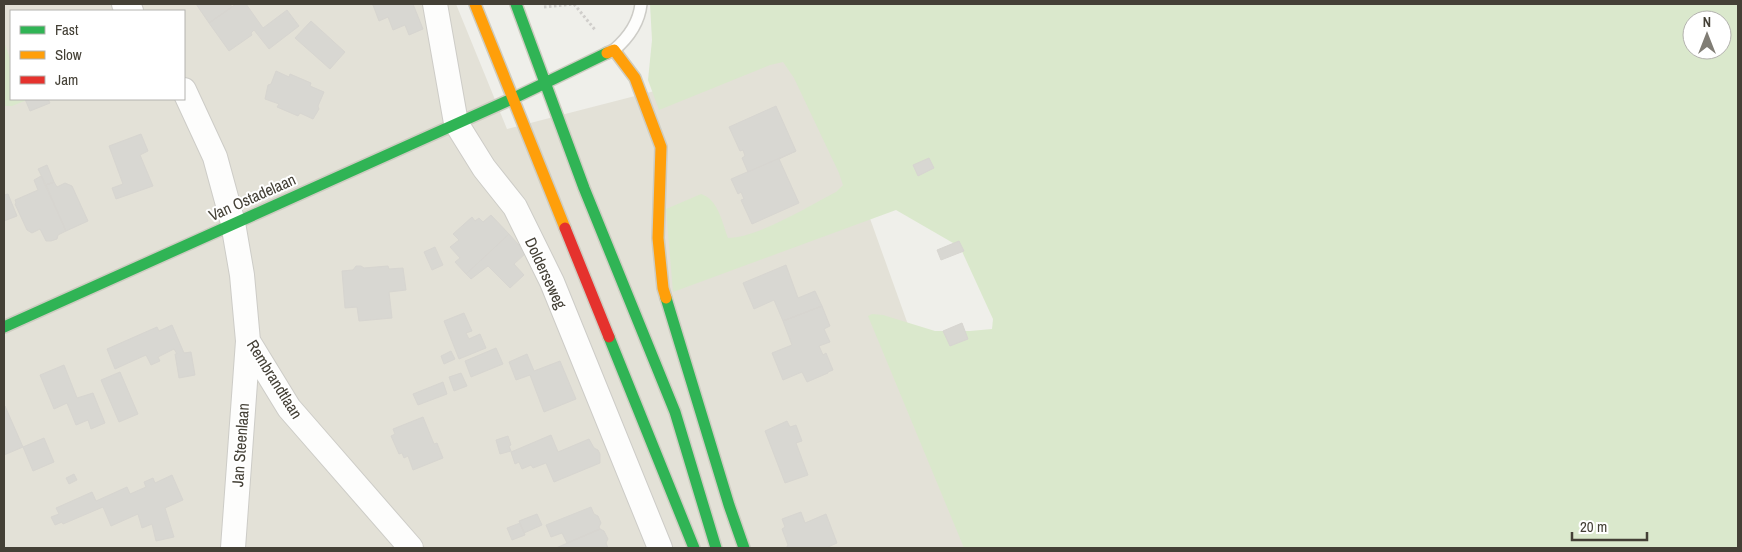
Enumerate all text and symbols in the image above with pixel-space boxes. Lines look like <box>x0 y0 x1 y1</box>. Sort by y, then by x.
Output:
legend <box>10 10 185 100</box>
north arrow <box>1682 10 1732 60</box>
text: N <box>1703 13 1711 31</box>
text: Fast <box>55 19 79 40</box>
text: Slow <box>55 44 82 65</box>
text: Jam <box>55 69 78 90</box>
street label: Van Ostadelaan <box>205 168 299 226</box>
street label: Dolderseweg <box>520 234 572 313</box>
street label: Rembrandtlaan <box>242 335 308 423</box>
street label: Jan Steenlaan <box>226 402 254 488</box>
scale bar <box>1572 510 1647 542</box>
text: 20 m <box>1580 516 1607 537</box>

